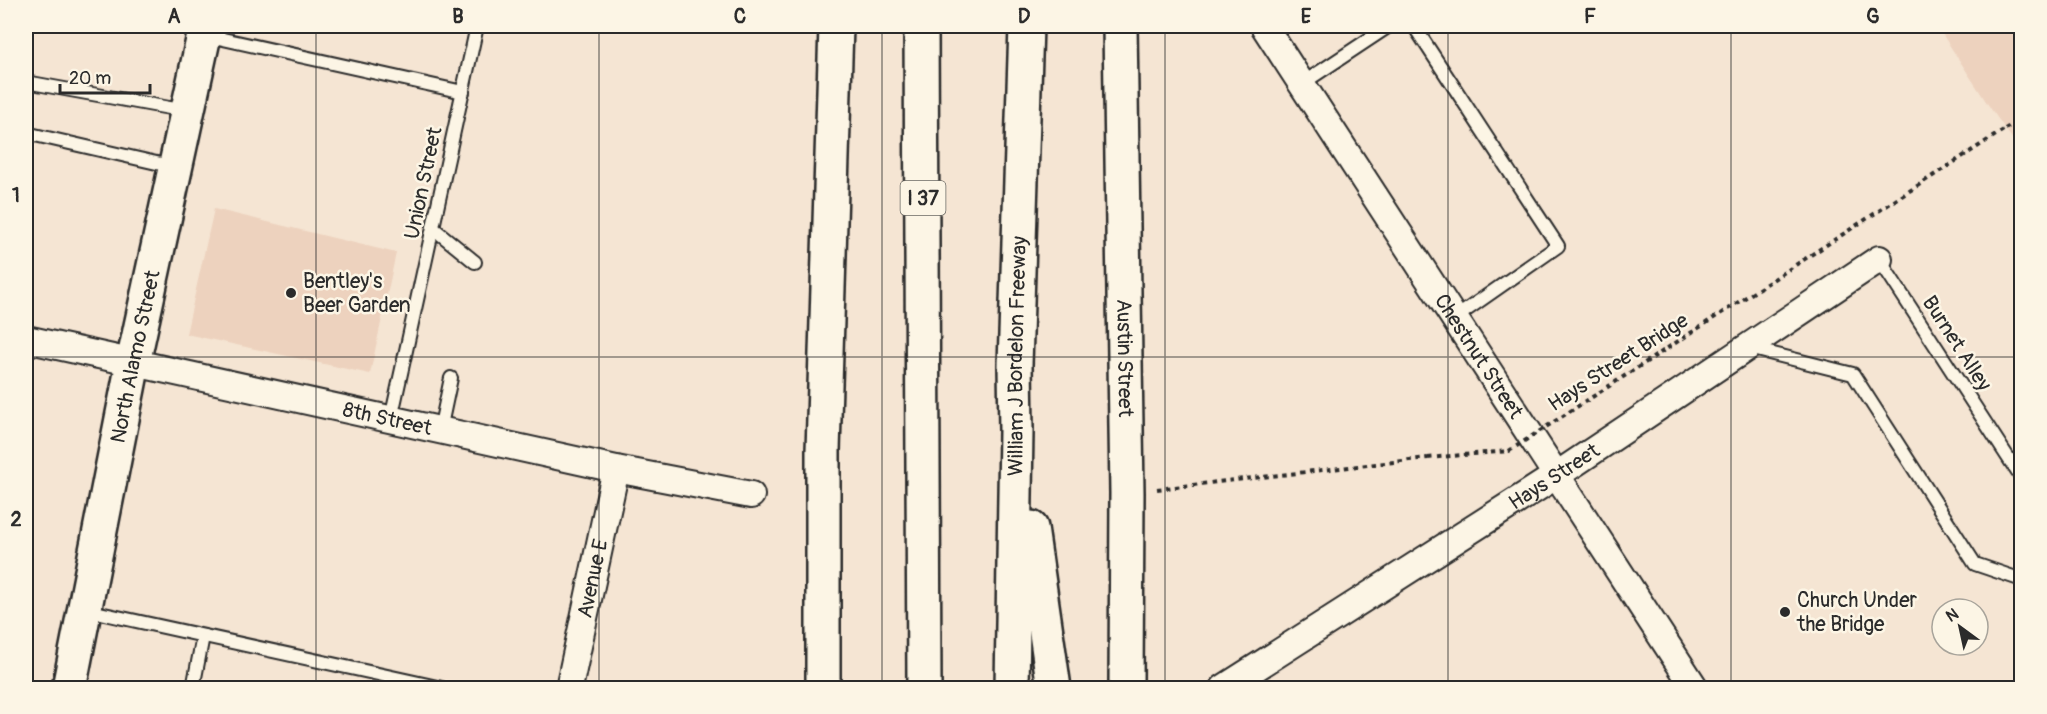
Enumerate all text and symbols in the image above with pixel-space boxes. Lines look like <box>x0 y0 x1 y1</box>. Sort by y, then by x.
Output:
text: A <box>168 4 181 29</box>
text: B <box>452 4 464 29</box>
text: C <box>734 4 746 29</box>
text: D <box>1018 4 1031 29</box>
text: E <box>1301 4 1312 29</box>
text: F <box>1584 4 1596 29</box>
text: G <box>1866 4 1880 29</box>
scale bar <box>60 57 150 95</box>
text: 20 m <box>69 67 111 90</box>
street label: Union Street <box>398 124 449 242</box>
road number: I 37 <box>900 181 946 215</box>
text: 1 <box>12 183 20 208</box>
street label: William J Bordelon Freeway <box>1002 236 1033 476</box>
street label: North Alamo Street <box>105 267 167 445</box>
place label: Bentley's Beer Garden <box>303 268 411 319</box>
marker: Bentley's Beer Garden <box>284 286 298 300</box>
street label: Chestnut Street <box>1428 289 1529 424</box>
street label: Burnet Alley <box>1916 291 1997 396</box>
street label: Austin Street <box>1110 299 1139 418</box>
street label: Hays Street Bridge <box>1543 307 1694 418</box>
street label: 8th Street <box>340 396 435 442</box>
street label: Hays Street <box>1504 437 1605 516</box>
text: 2 <box>10 507 22 532</box>
street label: Avenue E <box>571 537 615 621</box>
place label: Church Under the Bridge <box>1796 587 1918 638</box>
north arrow <box>1930 597 1990 657</box>
text: N <box>1942 604 1963 627</box>
marker: Church Under the Bridge <box>1778 605 1792 619</box>

